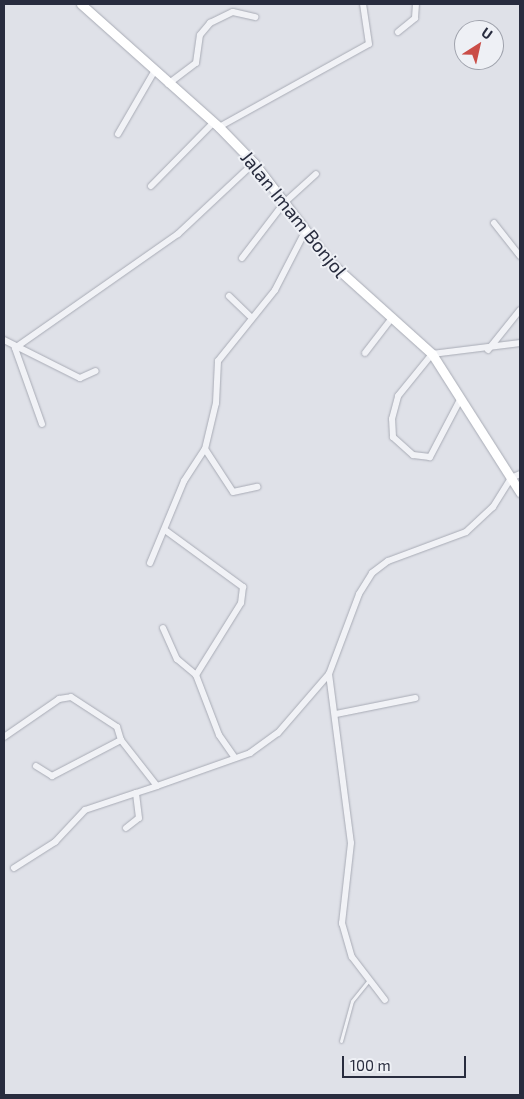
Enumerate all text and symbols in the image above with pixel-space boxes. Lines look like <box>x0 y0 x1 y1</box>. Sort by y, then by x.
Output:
north arrow <box>454 20 504 70</box>
text: U <box>478 23 496 43</box>
street label: Jalan Imam Bonjol <box>236 146 352 282</box>
scale bar <box>344 1046 468 1078</box>
text: 100 m <box>350 1056 391 1074</box>

